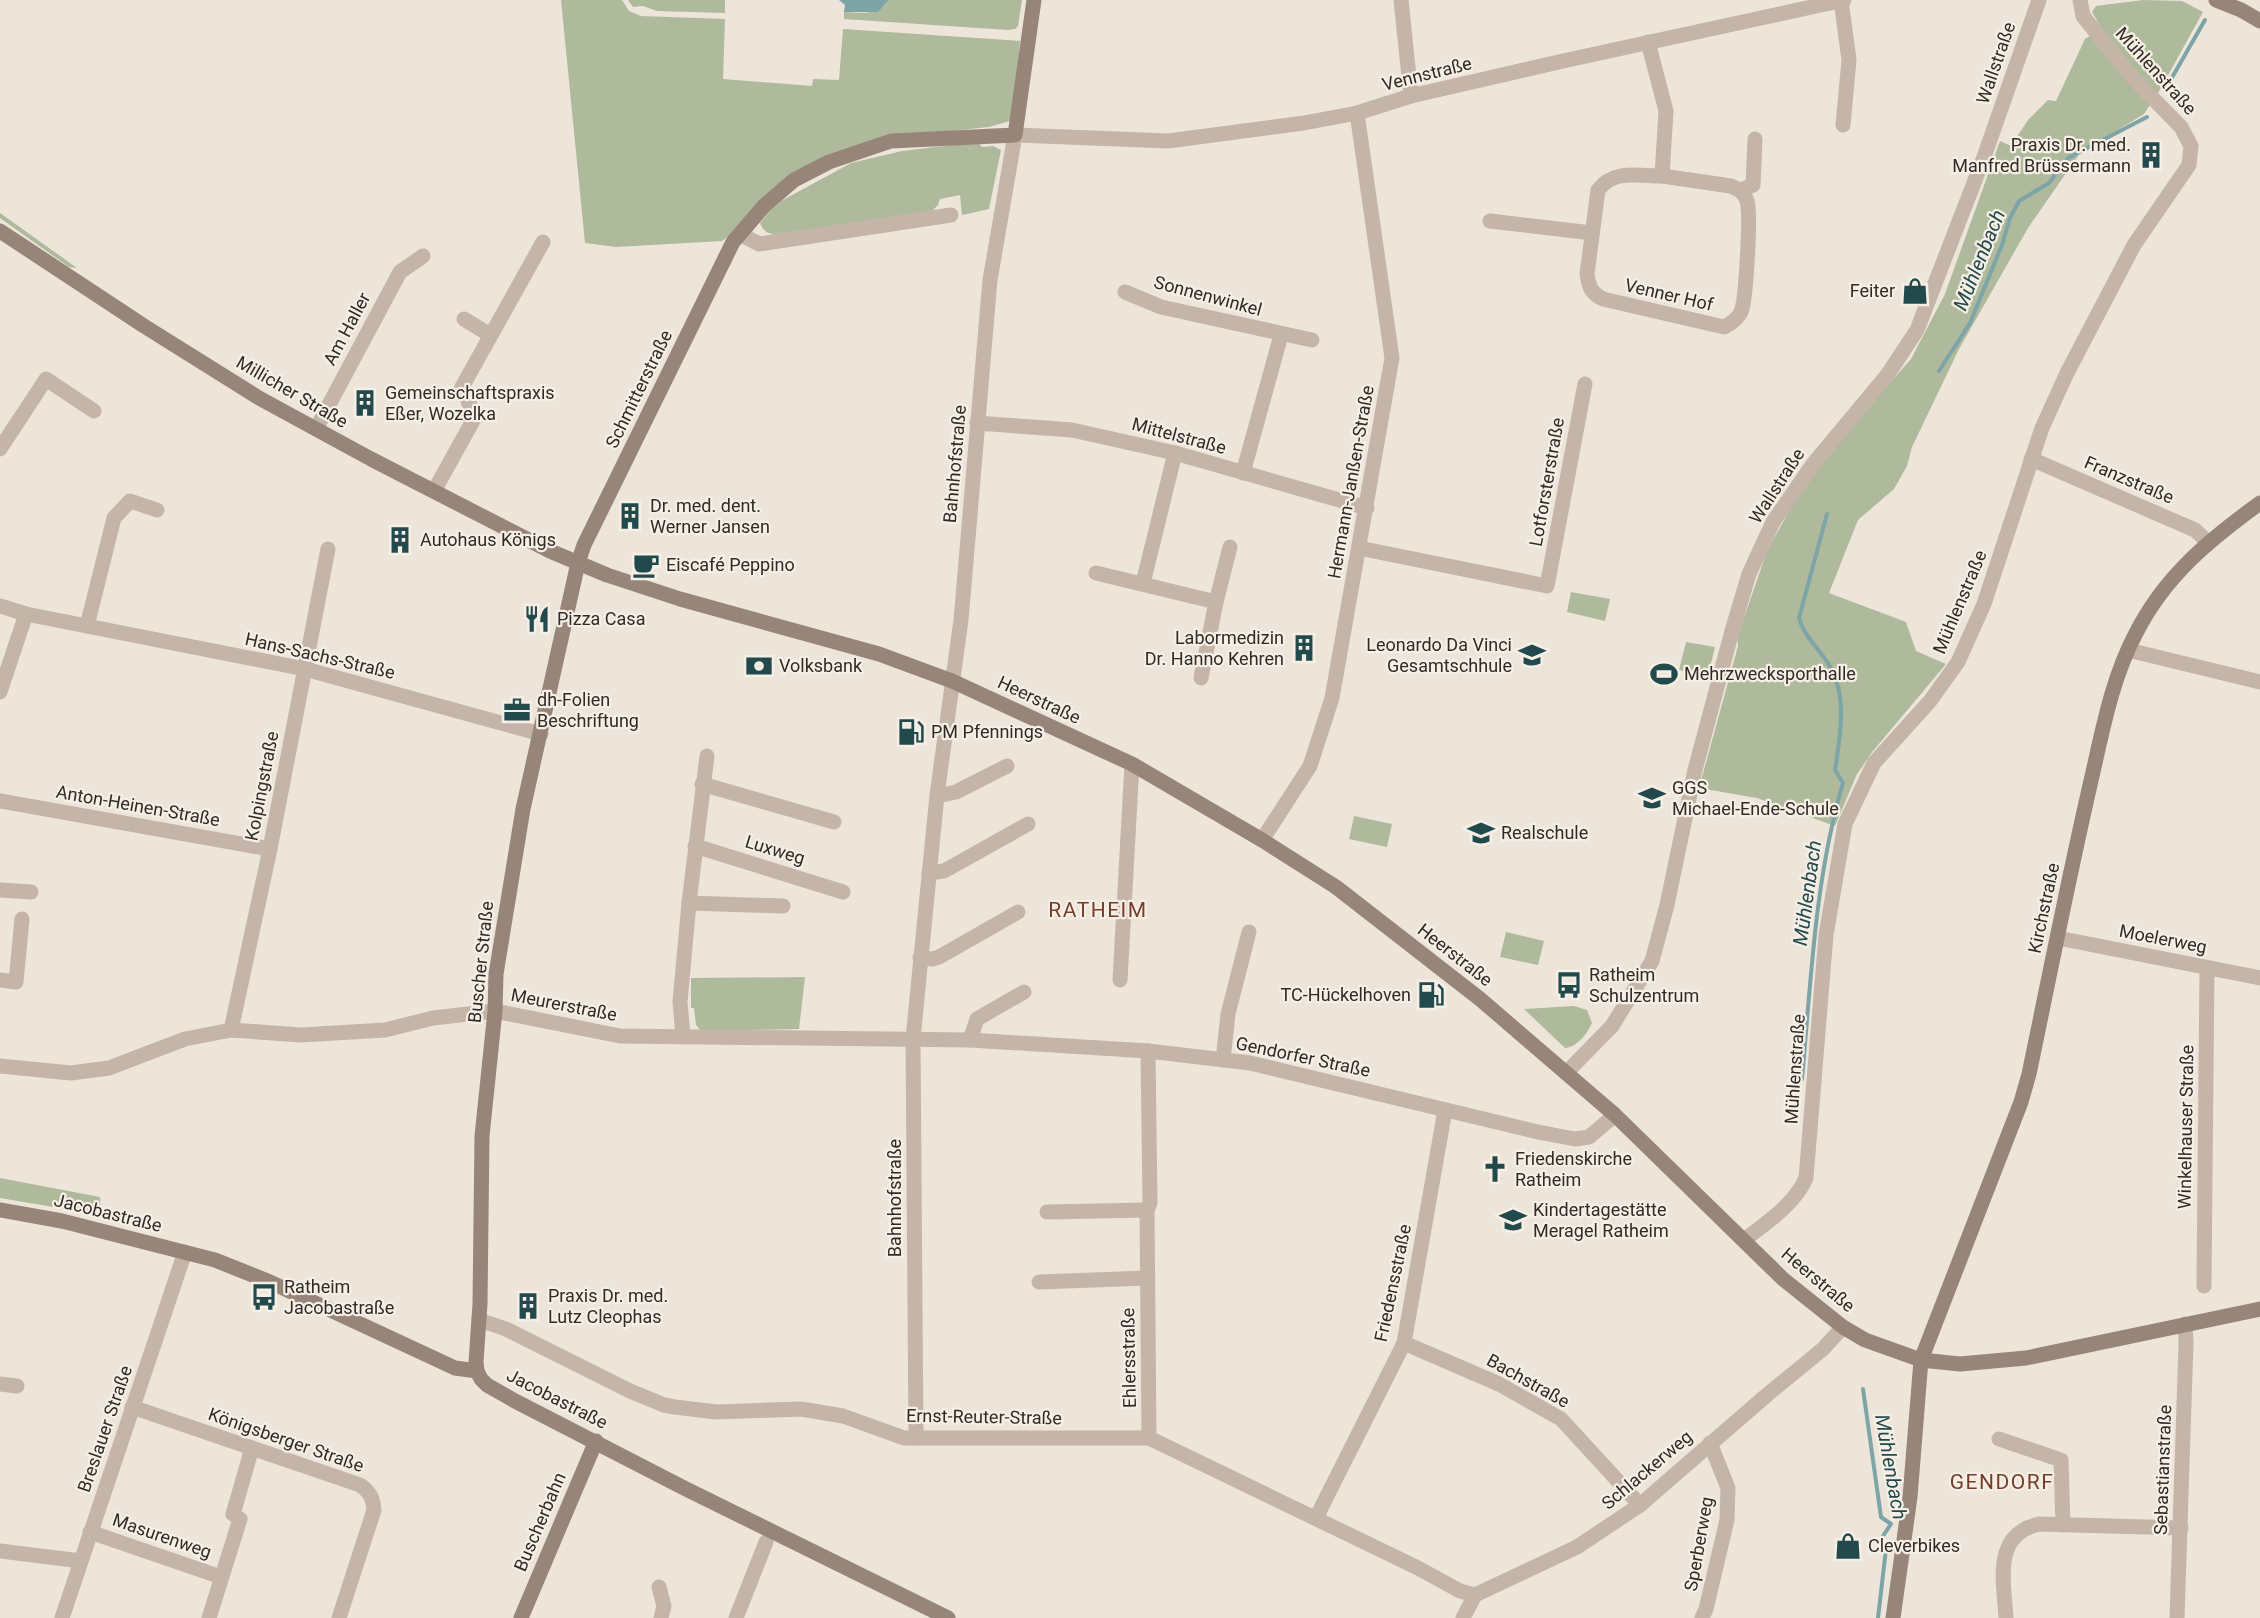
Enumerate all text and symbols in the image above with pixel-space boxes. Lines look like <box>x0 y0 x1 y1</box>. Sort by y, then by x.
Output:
street label: Wallstraße <box>1972 19 2019 107</box>
street label: Mühlenstraße <box>2112 23 2201 119</box>
street label: Vennstraße <box>1380 52 1474 95</box>
place label: Praxis Dr. med. Manfred Brüssermann <box>1952 134 2131 176</box>
building icon: Praxis Dr. med. Manfred Brüssermann <box>2136 140 2166 170</box>
water label: Mühlenbach <box>1948 206 2010 314</box>
street label: Sonnenwinkel <box>1152 271 1264 320</box>
street label: Venner Hof <box>1623 274 1716 315</box>
shop icon: Feiter <box>1900 276 1930 306</box>
place label: Feiter <box>1850 280 1895 301</box>
street label: Am Haller <box>319 289 374 369</box>
street label: Schmitterstraße <box>601 326 676 451</box>
street label: Millicher Straße <box>233 351 352 432</box>
place label: Gemeinschaftspraxis Eßer, Wozelka <box>385 382 555 424</box>
street label: Hermann-Janßen-Straße <box>1323 384 1378 580</box>
building icon: Gemeinschaftspraxis Eßer, Wozelka <box>350 388 380 418</box>
street label: Bahnhofstraße <box>939 404 970 524</box>
street label: Mittelstraße <box>1130 413 1229 458</box>
street label: Lotforsterstraße <box>1525 416 1568 548</box>
street label: Wallstraße <box>1745 444 1809 527</box>
street label: Franzstraße <box>2081 451 2177 508</box>
place label: Dr. med. dent. Werner Jansen <box>650 495 770 537</box>
building icon: Dr. med. dent. Werner Jansen <box>615 501 645 531</box>
building icon: Autohaus Königs <box>385 525 415 555</box>
place label: Autohaus Königs <box>420 529 556 550</box>
street label: Mühlenstraße <box>1928 547 1991 657</box>
cafe icon: Eiscafé Peppino <box>631 550 661 580</box>
place label: Eiscafé Peppino <box>666 554 795 575</box>
restaurant icon: Pizza Casa <box>522 604 552 634</box>
place label: Pizza Casa <box>557 608 645 629</box>
place label: Labormedizin Dr. Hanno Kehren <box>1145 627 1284 669</box>
street label: Hans-Sachs-Straße <box>243 628 397 683</box>
building icon: Labormedizin Dr. Hanno Kehren <box>1289 633 1319 663</box>
place label: Leonardo Da Vinci Gesamtschhule <box>1366 634 1512 676</box>
school or university icon: Leonardo Da Vinci Gesamtschhule <box>1517 640 1547 670</box>
bank icon: Volksbank <box>744 651 774 681</box>
place label: Volksbank <box>779 655 863 676</box>
sports icon: Mehrzwecksporthalle <box>1649 659 1679 689</box>
place label: Mehrzwecksporthalle <box>1684 663 1856 684</box>
street label: Heerstraße <box>994 671 1084 728</box>
place label: dh-Folien Beschriftung <box>537 689 639 731</box>
office icon: dh-Folien Beschriftung <box>502 695 532 725</box>
fuel station icon: PM Pfennings <box>896 717 926 747</box>
place label: PM Pfennings <box>931 721 1043 742</box>
street label: Kolpingstraße <box>241 729 282 842</box>
place label: GGS Michael-Ende-Schule <box>1672 777 1839 819</box>
street label: Anton-Heinen-Straße <box>54 781 222 830</box>
school or university icon: GGS Michael-Ende-Schule <box>1637 783 1667 813</box>
school or university icon: Realschule <box>1466 818 1496 848</box>
place label: Realschule <box>1501 822 1588 843</box>
street label: Luxweg <box>743 831 808 869</box>
water label: Mühlenbach <box>1788 839 1826 947</box>
street label: Kirchstraße <box>2024 861 2063 955</box>
district label: RATHEIM <box>1048 898 1148 922</box>
street label: Buscher Straße <box>464 900 497 1024</box>
street label: Heerstraße <box>1414 919 1497 990</box>
street label: Moelerweg <box>2117 920 2209 957</box>
place label: Ratheim Schulzentrum <box>1589 964 1699 1006</box>
bus stop icon: Ratheim Schulzentrum <box>1554 970 1584 1000</box>
fuel station icon: TC-Hückelhoven <box>1416 980 1446 1010</box>
street label: Meurerstraße <box>509 984 619 1025</box>
place label: TC-Hückelhoven <box>1281 984 1411 1005</box>
street label: Mühlenstraße <box>1780 1013 1809 1125</box>
street label: Gendorfer Straße <box>1234 1032 1372 1081</box>
street label: Winkelhauser Straße <box>2174 1045 2197 1209</box>
street label: Bahnhofstraße <box>884 1139 905 1257</box>
place label: Friedenskirche Ratheim <box>1515 1148 1632 1190</box>
church icon: Friedenskirche Ratheim <box>1480 1154 1510 1184</box>
street label: Jacobastraße <box>52 1189 164 1236</box>
place label: Kindertagestätte Meragel Ratheim <box>1533 1199 1669 1241</box>
school or university icon: Kindertagestätte Meragel Ratheim <box>1498 1205 1528 1235</box>
street label: Friedensstraße <box>1370 1222 1415 1344</box>
street label: Heerstraße <box>1777 1243 1859 1316</box>
place label: Ratheim Jacobastraße <box>284 1276 394 1318</box>
bus stop icon: Ratheim Jacobastraße <box>249 1282 279 1312</box>
place label: Praxis Dr. med. Lutz Cleophas <box>548 1285 668 1327</box>
building icon: Praxis Dr. med. Lutz Cleophas <box>513 1291 543 1321</box>
street label: Ehlersstraße <box>1117 1308 1140 1408</box>
street label: Bachstraße <box>1483 1349 1573 1412</box>
street label: Breslauer Straße <box>73 1363 136 1495</box>
street label: Jacobastraße <box>503 1364 611 1433</box>
street label: Königsberger Straße <box>206 1403 367 1476</box>
street label: Sebastianstraße <box>2150 1404 2175 1536</box>
street label: Ernst-Reuter-Straße <box>906 1405 1062 1428</box>
water label: Mühlenbach <box>1870 1413 1912 1521</box>
street label: Schlackerweg <box>1597 1426 1696 1514</box>
street label: Buscherbahn <box>509 1469 570 1574</box>
district label: GENDORF <box>1950 1470 2054 1494</box>
street label: Sperberweg <box>1680 1495 1717 1593</box>
street label: Masurenweg <box>110 1509 214 1562</box>
shop icon: Cleverbikes <box>1833 1531 1863 1561</box>
place label: Cleverbikes <box>1868 1535 1960 1556</box>

